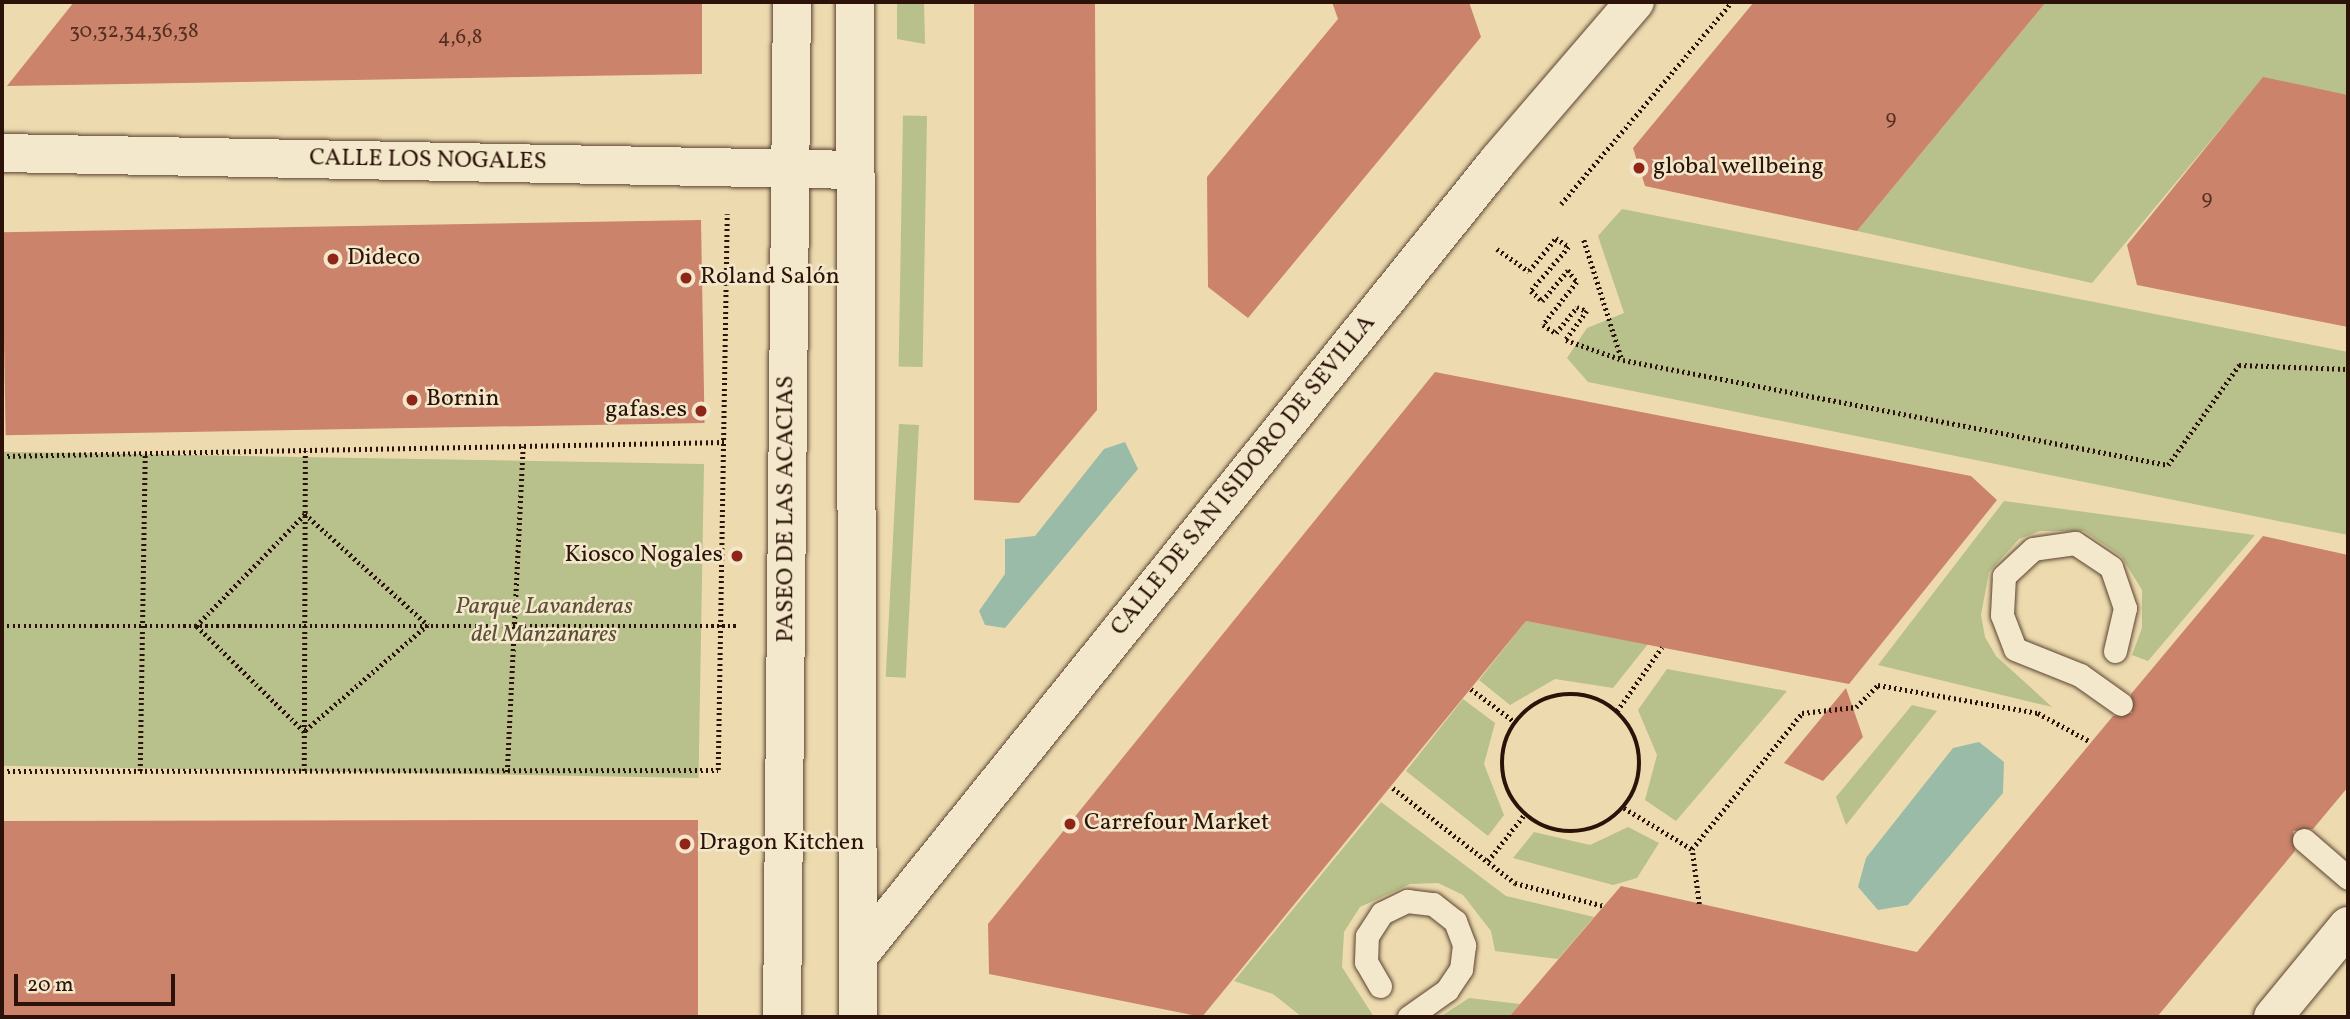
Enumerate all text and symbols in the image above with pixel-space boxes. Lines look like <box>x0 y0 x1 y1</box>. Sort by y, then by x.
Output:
house number: 30,32,34,36,38 <box>69 19 199 45</box>
house number: 4,6,8 <box>438 25 482 51</box>
house number: 9 <box>1886 106 1896 132</box>
street label: CALLE LOS NOGALES <box>309 145 547 177</box>
place label: global wellbeing <box>1653 154 1824 182</box>
marker: global wellbeing <box>1631 160 1647 176</box>
house number: 9 <box>2202 186 2212 212</box>
place label: Dideco <box>347 245 420 273</box>
marker: Dideco <box>325 251 341 267</box>
place label: Roland Salón <box>700 264 840 292</box>
marker: Roland Salón <box>678 270 694 286</box>
street label: CALLE DE SAN ISIDORO DE SEVILLA <box>1106 310 1382 642</box>
street label: PASEO DE LAS ACACIAS <box>773 375 801 643</box>
place label: Bornin <box>426 386 500 414</box>
marker: Bornin <box>404 392 420 408</box>
place label: gafas.es <box>605 397 687 425</box>
marker: gafas.es <box>693 403 709 419</box>
place label: Kiosco Nogales <box>565 542 723 570</box>
marker: Kiosco Nogales <box>729 548 745 564</box>
park label: Parque Lavanderas del Manzanares <box>455 594 633 650</box>
place label: Carrefour Market <box>1084 810 1269 838</box>
marker: Carrefour Market <box>1062 816 1078 832</box>
place label: Dragon Kitchen <box>699 830 865 858</box>
marker: Dragon Kitchen <box>677 836 693 852</box>
scale bar <box>18 960 178 1004</box>
text: 20 m <box>27 971 73 1000</box>

